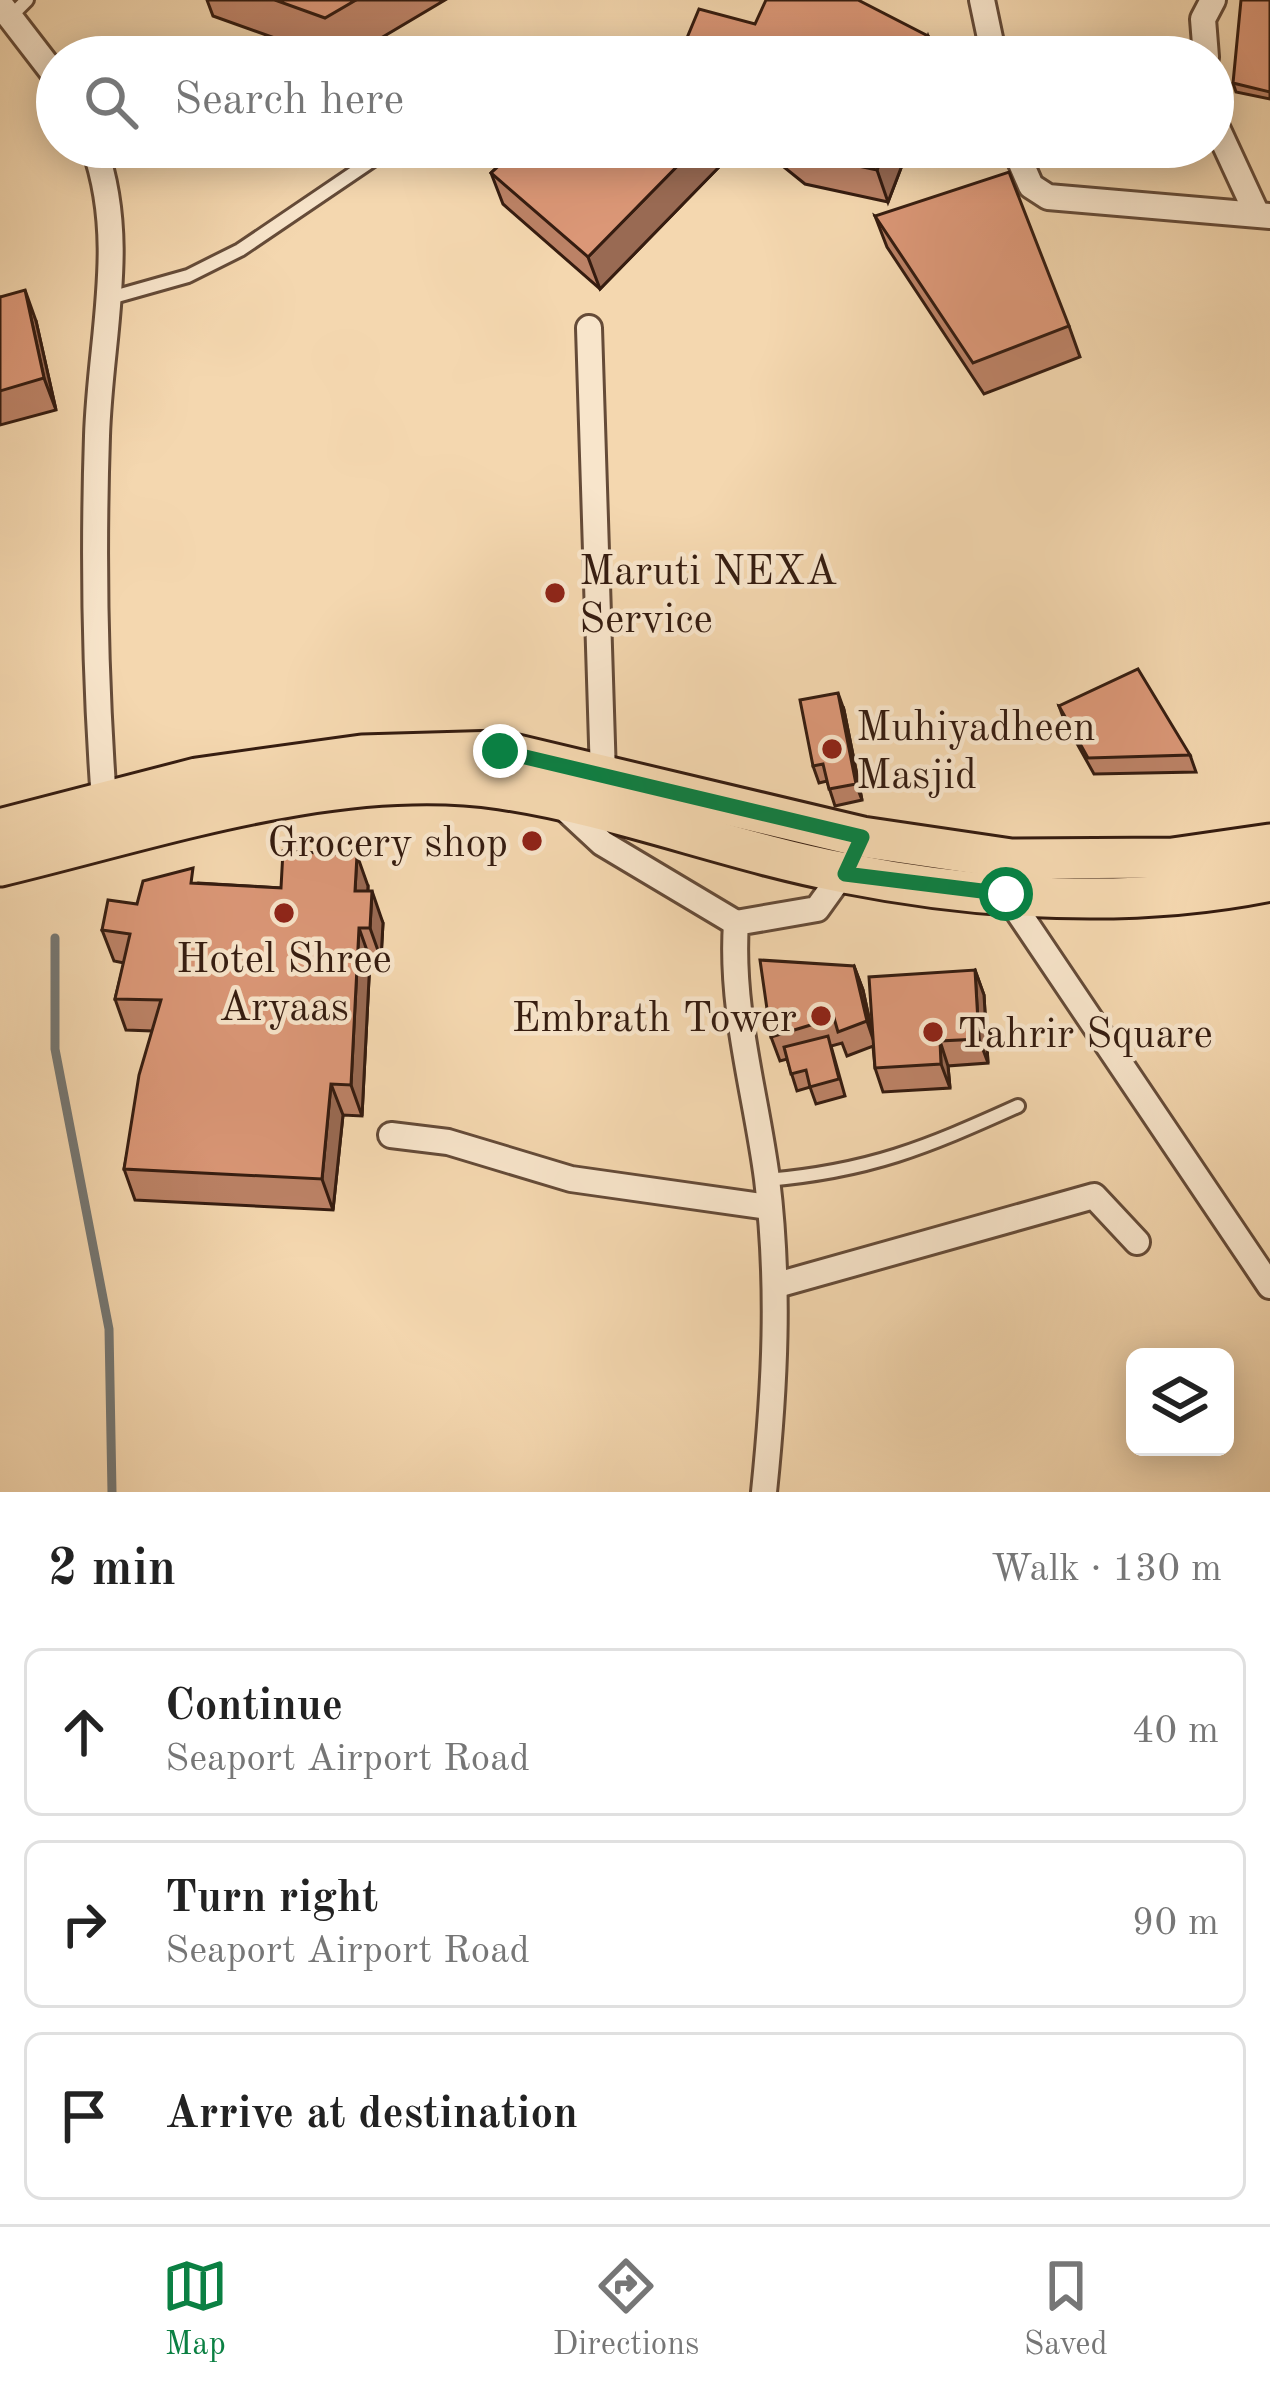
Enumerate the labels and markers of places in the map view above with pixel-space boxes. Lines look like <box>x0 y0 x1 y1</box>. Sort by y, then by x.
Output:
place label: Maruti NEXA Service <box>579 552 837 642</box>
marker: Maruti NEXA Service <box>542 580 568 606</box>
place label: Muhiyadheen Masjid <box>856 708 1096 798</box>
marker: Muhiyadheen Masjid <box>819 736 845 762</box>
place label: Grocery shop <box>267 824 508 866</box>
marker: Grocery shop <box>519 828 545 854</box>
marker: Hotel Shree Aryaas <box>271 900 297 926</box>
place label: Hotel Shree Aryaas <box>176 940 392 1030</box>
place label: Embrath Tower <box>511 999 797 1041</box>
marker: Embrath Tower <box>808 1003 834 1029</box>
place label: Tahrir Square <box>957 1015 1213 1057</box>
marker: Tahrir Square <box>920 1019 946 1045</box>

